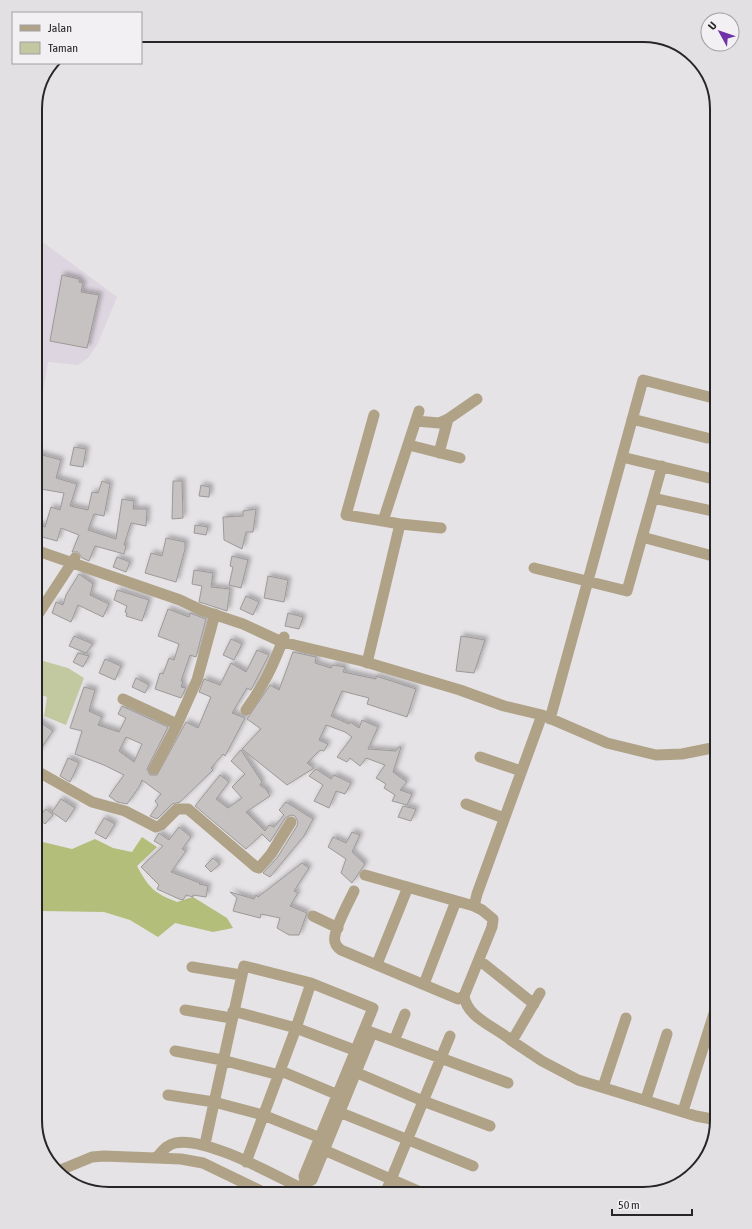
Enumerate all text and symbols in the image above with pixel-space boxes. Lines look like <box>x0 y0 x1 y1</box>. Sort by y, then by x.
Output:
legend <box>12 12 142 64</box>
north arrow <box>700 12 740 52</box>
text: U <box>706 19 719 32</box>
text: Jalan <box>48 21 72 35</box>
text: Taman <box>48 41 78 55</box>
scale bar <box>612 1191 692 1217</box>
text: 50 m <box>618 1198 640 1212</box>

